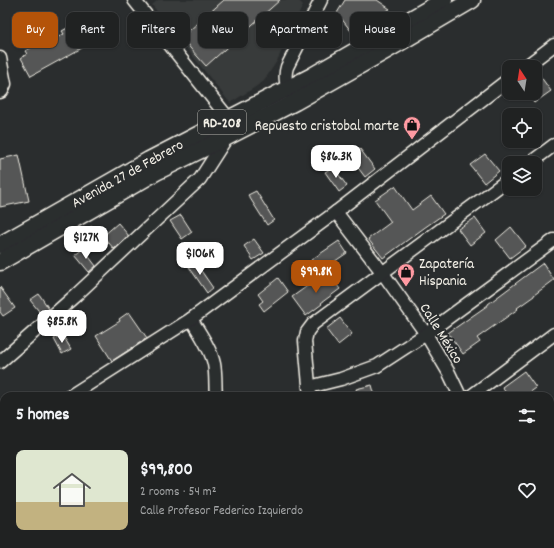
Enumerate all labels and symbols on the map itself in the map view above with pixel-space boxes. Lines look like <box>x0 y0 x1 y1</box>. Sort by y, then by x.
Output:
north arrow <box>502 60 542 100</box>
road number: RD-208 <box>198 110 246 134</box>
shop icon: Repuesto cristobal marte <box>402 115 422 140</box>
place label: Repuesto cristobal marte <box>255 116 399 138</box>
street label: Avenida 27 de Febrero <box>68 135 188 215</box>
pin: $86.3K <box>303 145 369 179</box>
pin: $127K <box>58 226 114 260</box>
pin: $106K <box>172 242 228 276</box>
place label: Zapatería Hispania <box>419 254 475 293</box>
pin: $99.8K <box>283 260 349 294</box>
shop icon: Zapatería Hispania <box>396 262 416 287</box>
street label: Calle México <box>413 299 468 369</box>
pin: $85.8K <box>29 310 95 344</box>

